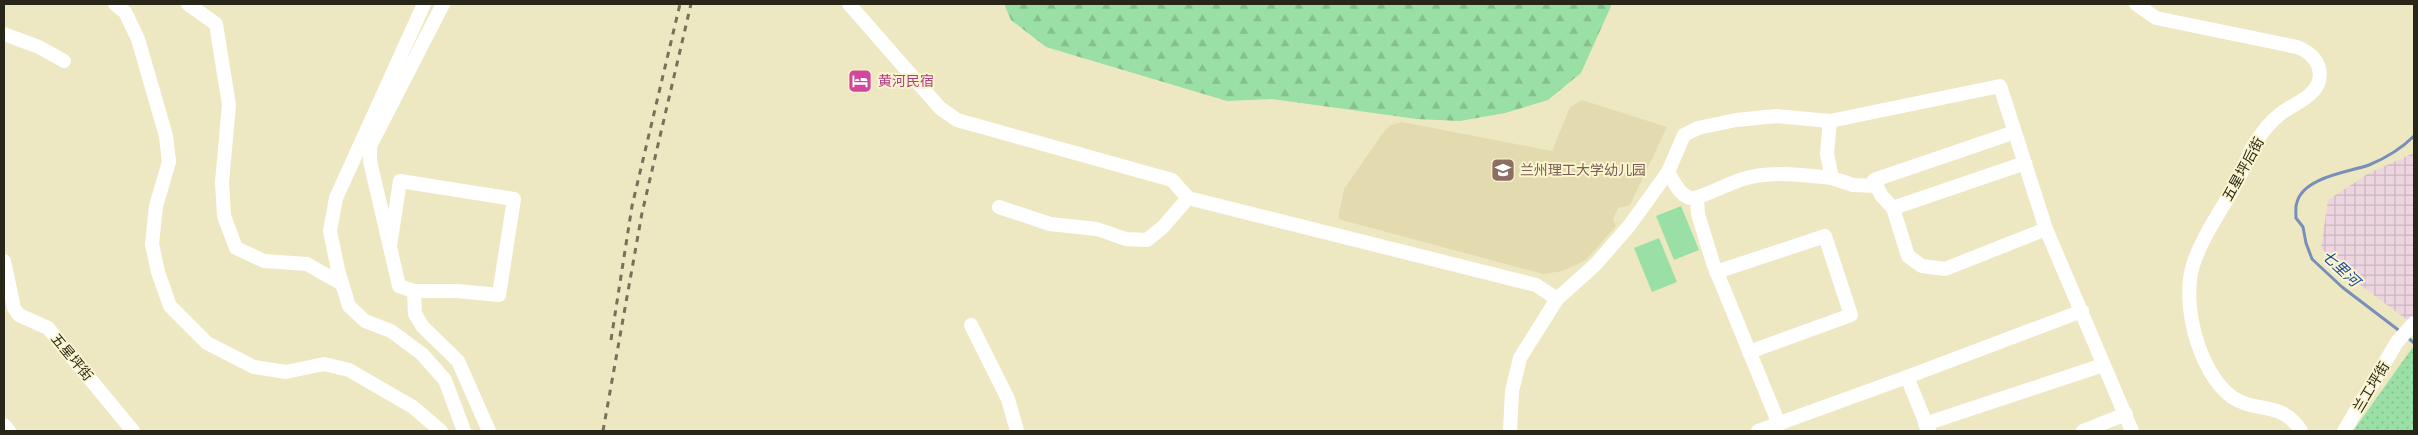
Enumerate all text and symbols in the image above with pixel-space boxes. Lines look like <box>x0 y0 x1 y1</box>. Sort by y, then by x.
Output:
hotel icon: 黄河民宿 <box>847 68 873 94</box>
place label: 黄河民宿 <box>878 72 934 90</box>
street label: 五星坪后街 <box>2218 134 2268 204</box>
school or university icon: 兰州理工大学幼儿园 <box>1490 157 1516 183</box>
place label: 兰州理工大学幼儿园 <box>1520 161 1646 179</box>
water label: 七里河 <box>2318 246 2366 292</box>
street label: 五星坪街 <box>47 330 97 384</box>
street label: 兰工坪街 <box>2349 358 2393 416</box>

